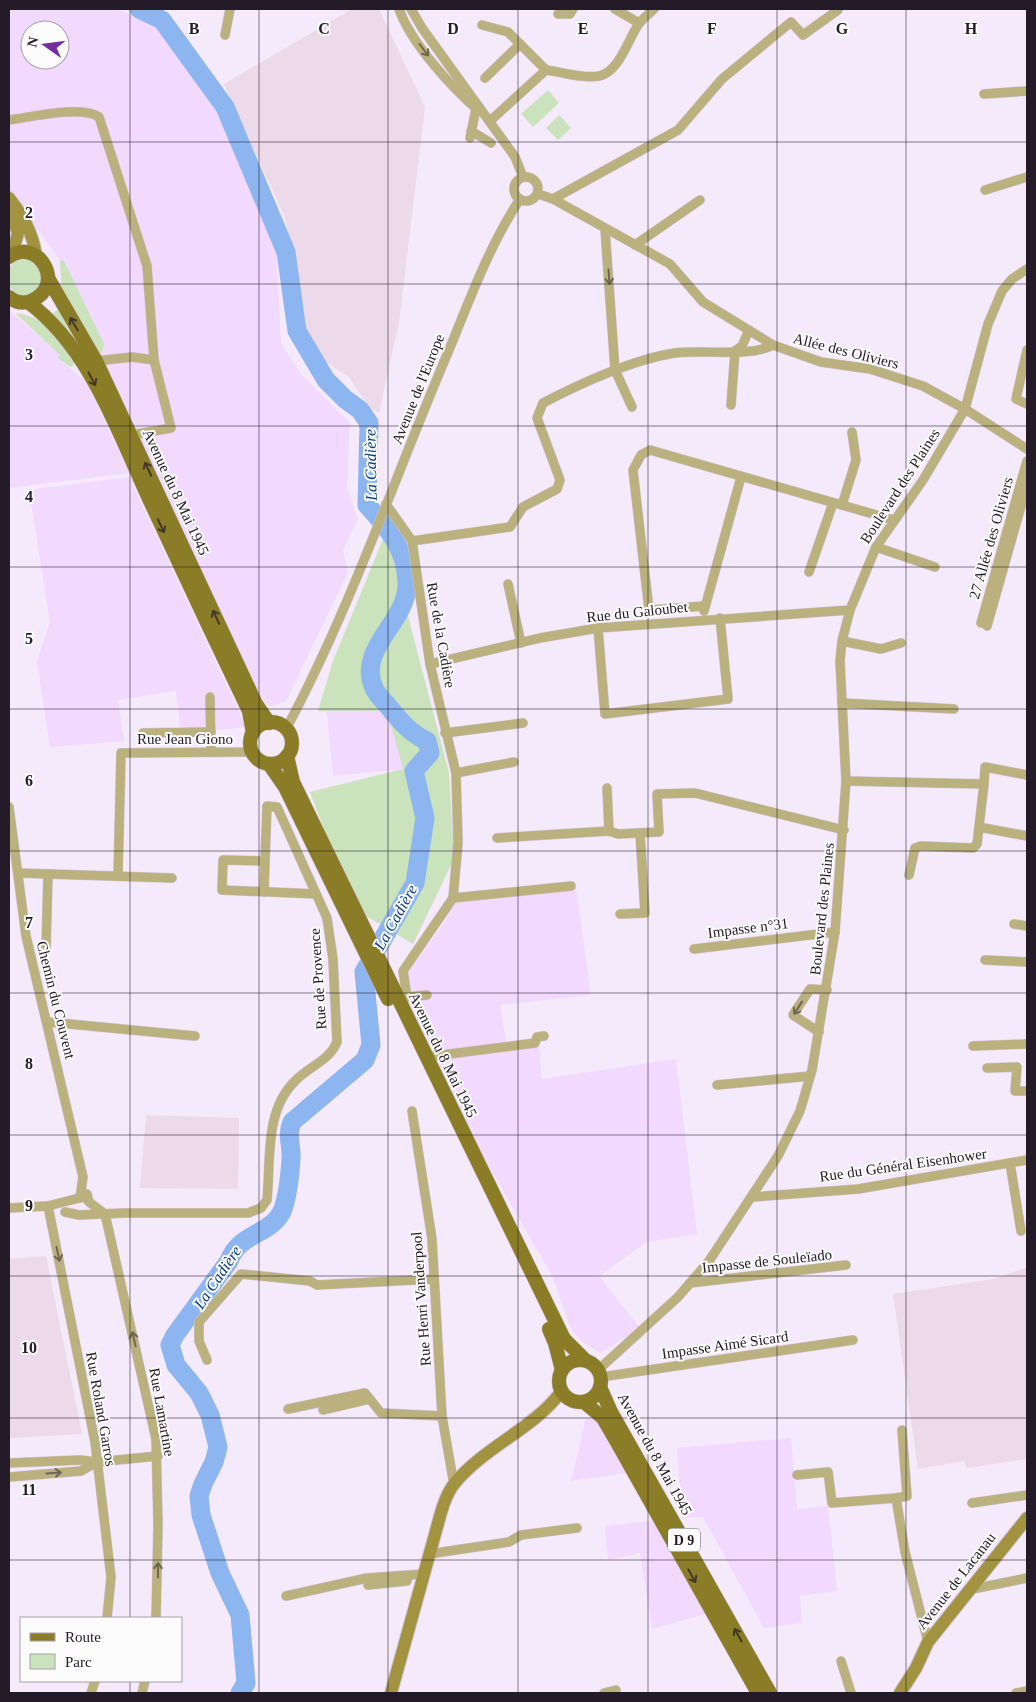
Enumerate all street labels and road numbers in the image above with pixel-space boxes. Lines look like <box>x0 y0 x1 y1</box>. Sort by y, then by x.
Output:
street label: Allée des Oliviers <box>792 330 901 372</box>
street label: Avenue de l'Europe <box>389 331 448 446</box>
street label: Avenue du 8 Mai 1945 <box>140 426 212 558</box>
street label: Boulevard des Plaines <box>857 426 943 546</box>
street label: 27 Allée des Oliviers <box>966 475 1016 601</box>
street label: Rue de la Cadière <box>424 581 458 689</box>
street label: Rue du Galoubet <box>586 599 689 625</box>
street label: Rue Jean Giono <box>137 731 233 747</box>
street label: Boulevard des Plaines <box>807 842 837 976</box>
street label: Impasse n°31 <box>707 915 789 941</box>
street label: Rue de Provence <box>306 927 330 1030</box>
street label: Chemin du Couvent <box>34 939 79 1061</box>
street label: Avenue du 8 Mai 1945 <box>406 990 480 1120</box>
street label: Rue du Général Eisenhower <box>818 1145 988 1185</box>
street label: Rue Henri Vanderpool <box>408 1231 434 1367</box>
street label: Impasse de Souleïado <box>701 1246 833 1276</box>
street label: Impasse Aimé Sicard <box>661 1328 790 1362</box>
street label: Rue Roland Garros <box>83 1351 119 1468</box>
street label: Rue Lamartine <box>146 1367 178 1458</box>
street label: Avenue du 8 Mai 1945 <box>615 1390 695 1518</box>
road number: D 9 <box>668 1528 700 1552</box>
street label: Avenue de Lacanau <box>913 1529 999 1632</box>

